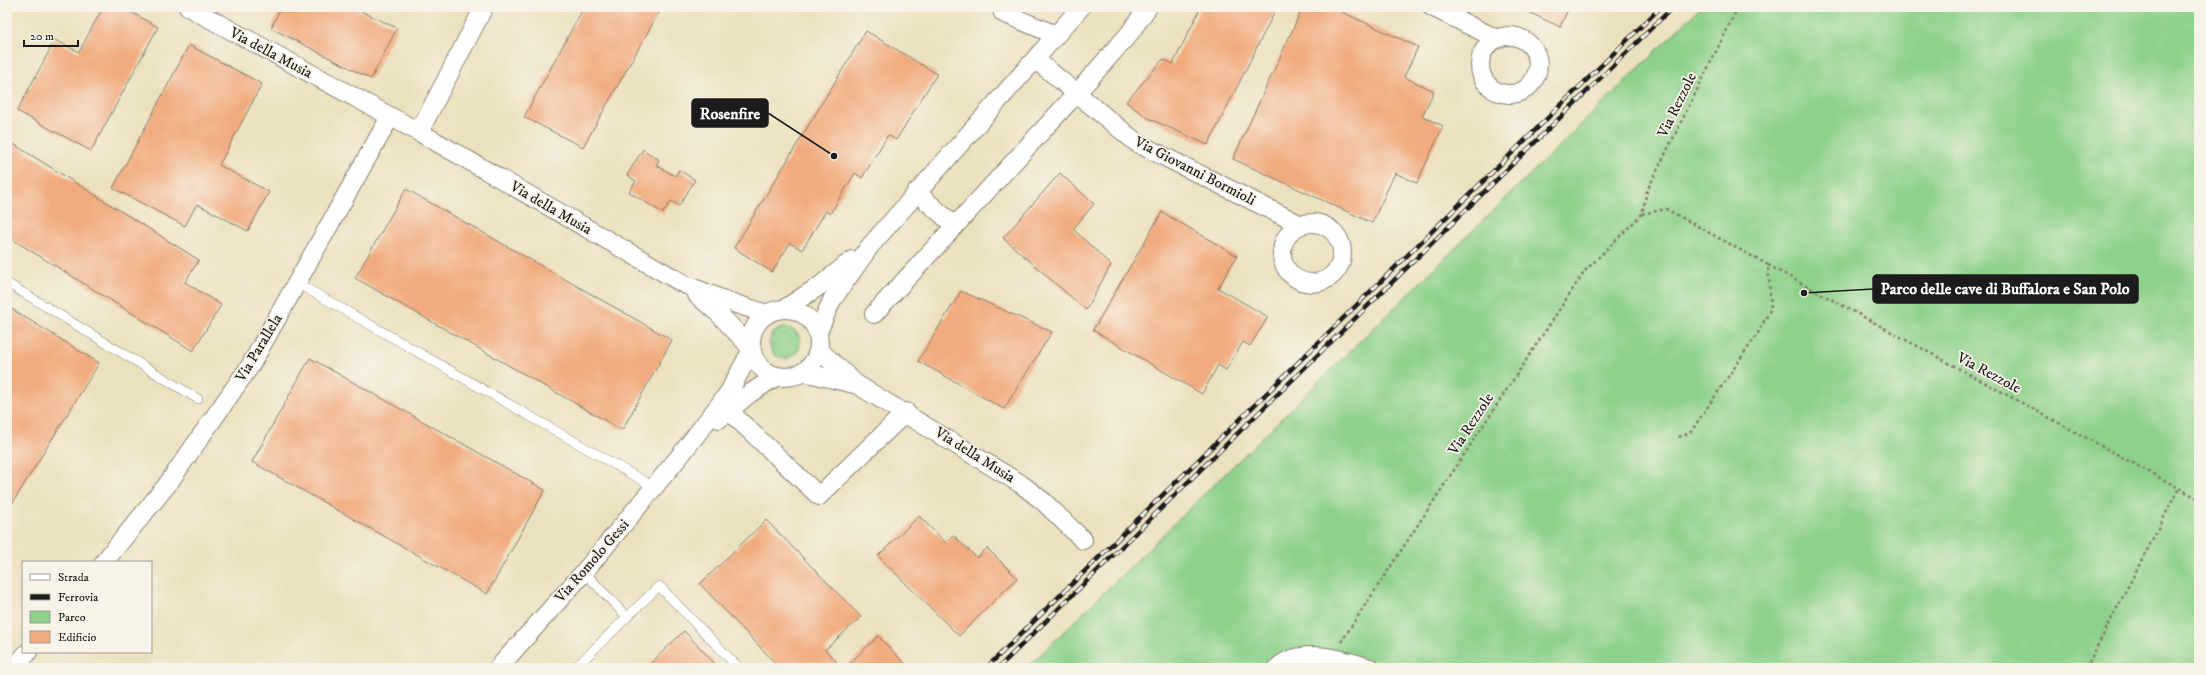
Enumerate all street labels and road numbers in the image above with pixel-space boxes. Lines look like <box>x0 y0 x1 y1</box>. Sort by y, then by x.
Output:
street label: Via della Musia <box>225 23 316 83</box>
street label: Via Rezzole <box>1653 69 1701 141</box>
street label: Via Giovanni Bormioli <box>1130 132 1259 210</box>
street label: Via della Musia <box>506 176 596 239</box>
street label: Via Parallela <box>231 310 287 386</box>
street label: Via Rezzole <box>1953 348 2024 398</box>
street label: Via Rezzole <box>1443 390 1498 459</box>
street label: Via della Musia <box>930 422 1019 488</box>
street label: Via Romolo Gessi <box>550 515 633 607</box>

